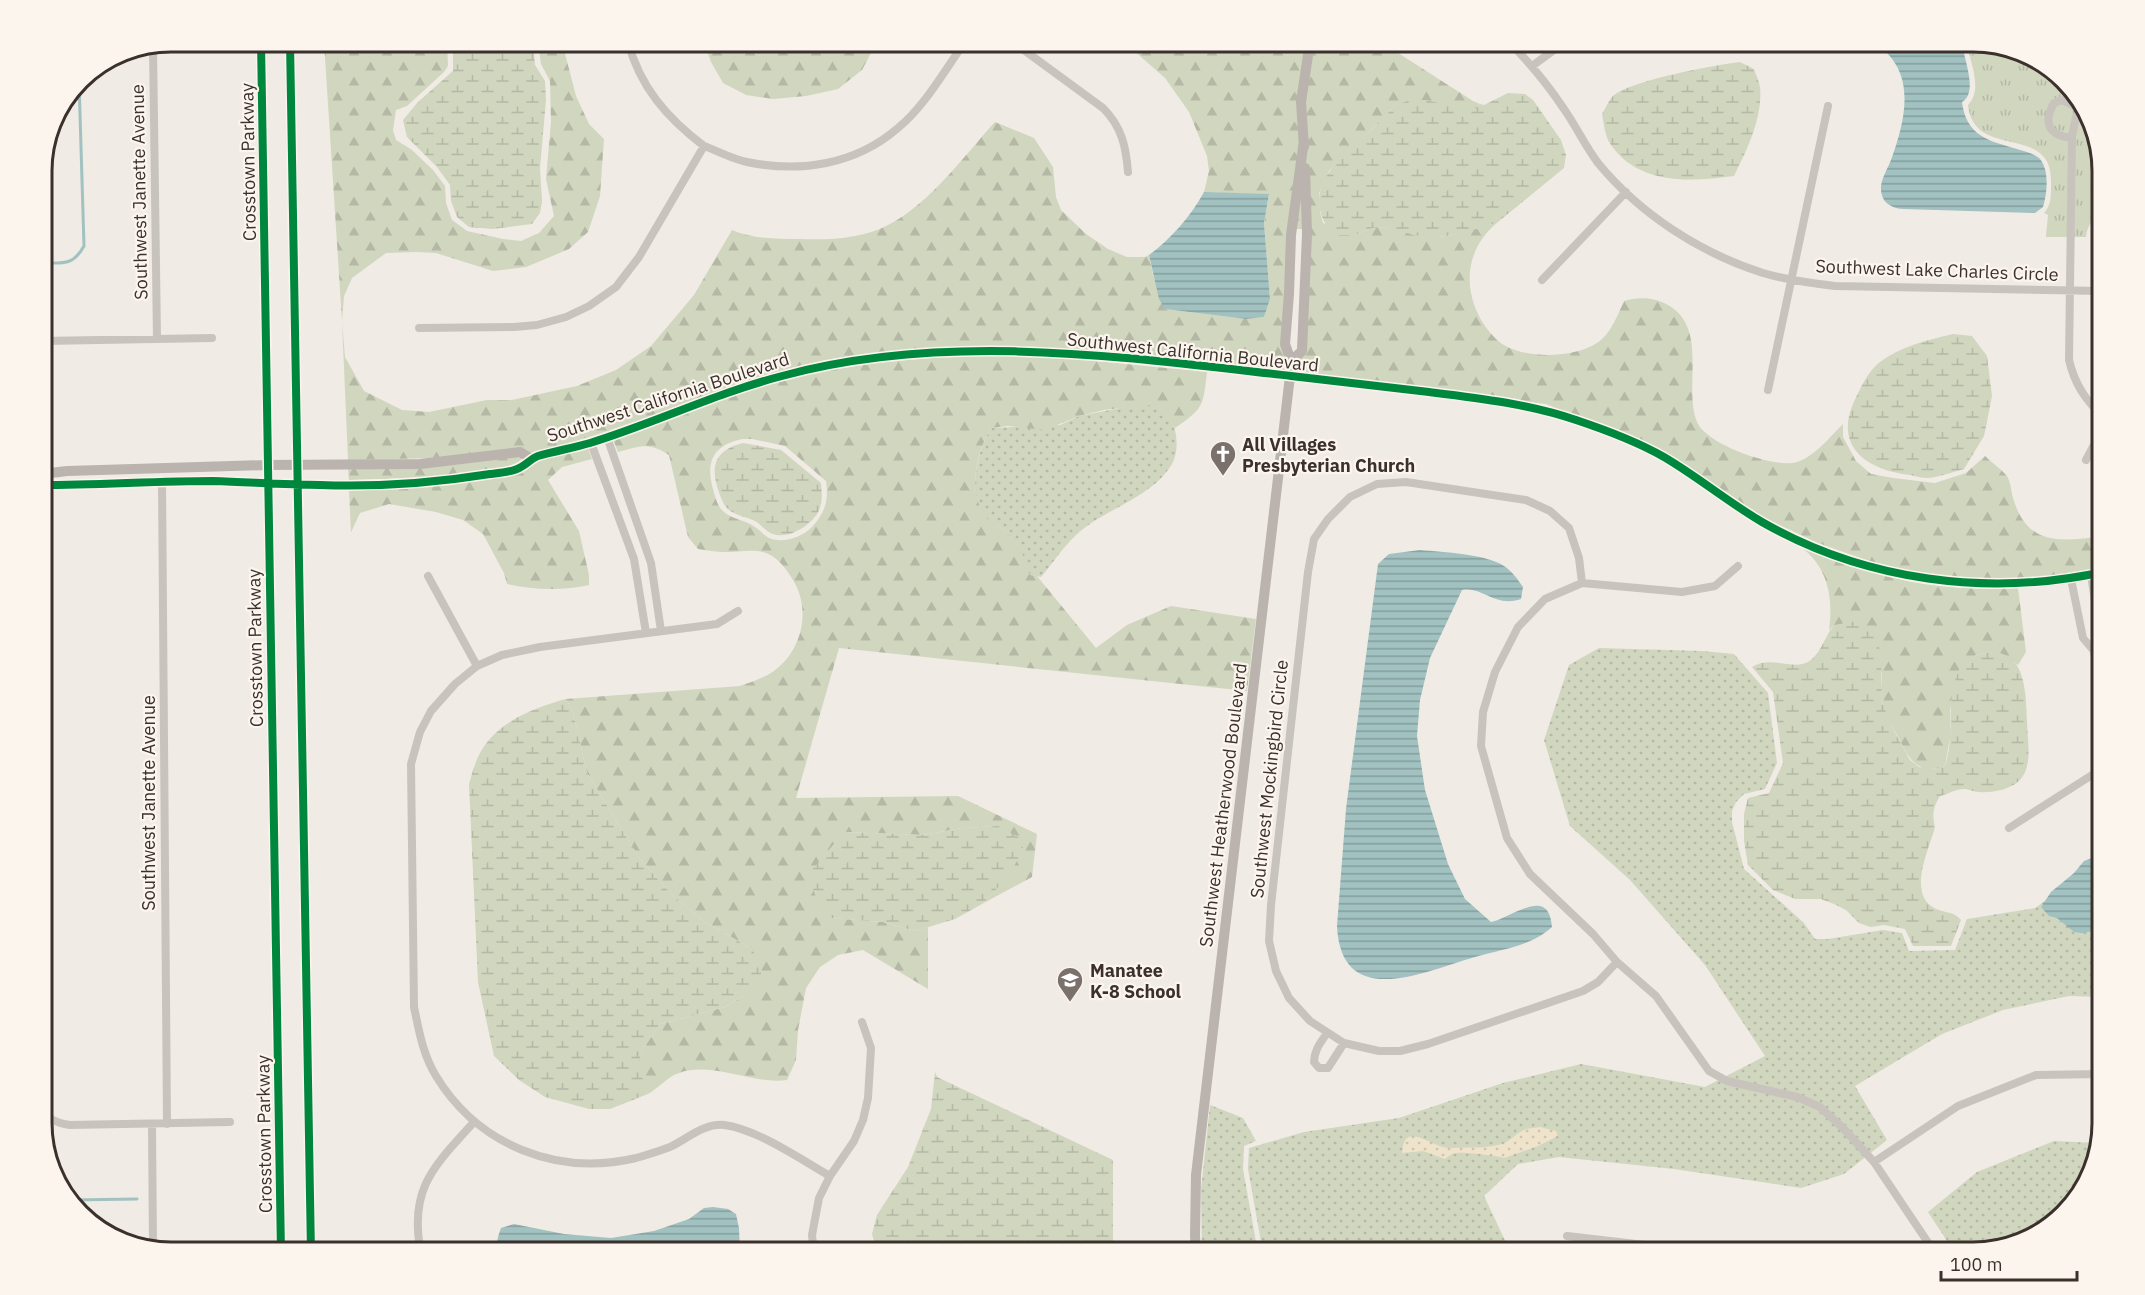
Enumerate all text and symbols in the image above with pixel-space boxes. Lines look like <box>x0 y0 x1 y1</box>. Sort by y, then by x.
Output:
street label: Crosstown Parkway <box>235 83 261 241</box>
street label: Southwest Janette Avenue <box>126 84 152 300</box>
street label: Southwest Lake Charles Circle <box>1815 254 2059 286</box>
street label: Southwest California Boulevard <box>1066 327 1320 377</box>
street label: Southwest California Boulevard <box>544 347 792 447</box>
place label: All Villages Presbyterian Church <box>1242 433 1415 477</box>
church icon: All Villages Presbyterian Church <box>1208 439 1238 477</box>
street label: Crosstown Parkway <box>242 569 268 727</box>
street label: Southwest Mockingbird Circle <box>1245 659 1293 899</box>
street label: Southwest Heatherwood Boulevard <box>1194 662 1252 948</box>
street label: Southwest Janette Avenue <box>137 695 160 911</box>
place label: Manatee K-8 School <box>1090 959 1182 1003</box>
school or university icon: Manatee K-8 School <box>1055 965 1085 1003</box>
street label: Crosstown Parkway <box>251 1055 277 1213</box>
scale bar <box>1941 1244 2078 1282</box>
text: 100 m <box>1950 1253 2002 1276</box>

